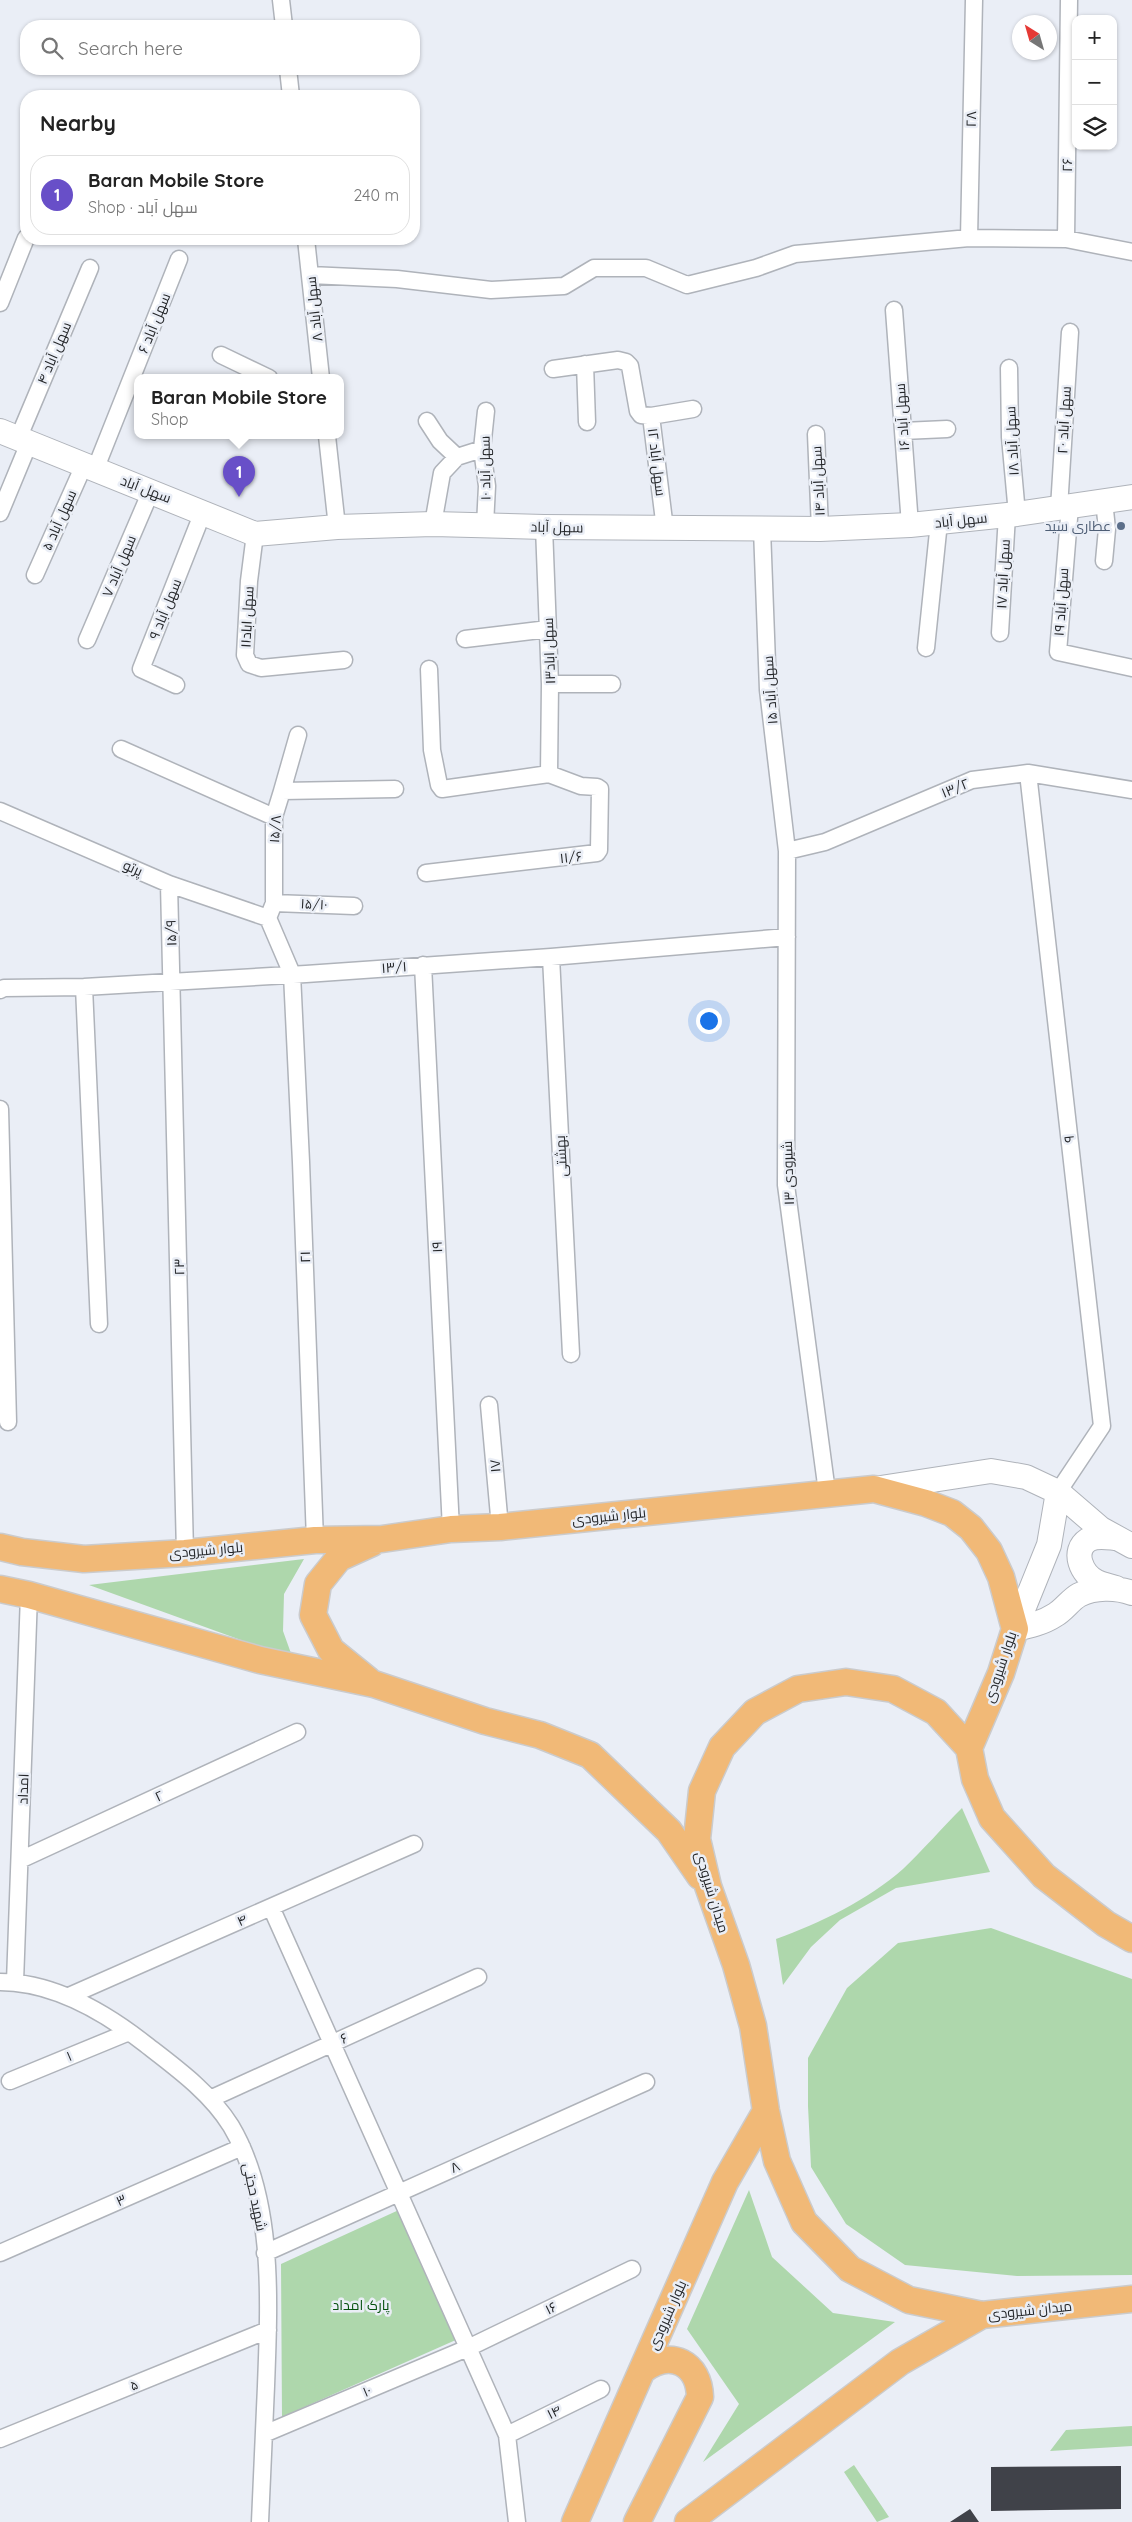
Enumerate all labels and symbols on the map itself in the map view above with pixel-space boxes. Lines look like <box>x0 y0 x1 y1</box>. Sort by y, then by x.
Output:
north arrow <box>1012 15 1057 60</box>
street label: ۲۸ <box>962 111 980 127</box>
street label: ۲۶ <box>1058 158 1076 172</box>
street label: سهل آباد ۸ <box>302 276 326 342</box>
street label: سهل آباد ۶ <box>134 290 174 356</box>
street label: سهل آباد ۴ <box>33 319 75 387</box>
street label: سهل آباد ۱۶ <box>891 383 913 451</box>
street label: سهل آباد ۲۰ <box>1053 386 1075 454</box>
street label: سهل آباد ۱۸ <box>1001 406 1023 476</box>
street label: سهل آباد ۱۲ <box>644 427 670 497</box>
street label: سهل آباد ۱۰ <box>475 436 495 500</box>
street label: سهل آباد ۱۴ <box>807 445 829 517</box>
pin: 1 <box>223 456 255 497</box>
street label: سهل آباد <box>118 471 174 507</box>
street label: سهل آباد ۵ <box>38 487 80 553</box>
street label: سهل آباد <box>934 508 988 532</box>
place label: عطاری سید <box>1045 517 1111 535</box>
street label: سهل آباد <box>530 518 584 536</box>
marker: عطاری سید <box>1115 520 1127 532</box>
street label: سهل آباد ۷ <box>98 532 140 600</box>
street label: سهل آباد ۱۷ <box>992 539 1014 609</box>
street label: سهل آباد ۱۹ <box>1050 567 1072 637</box>
street label: سهل آباد ۹ <box>145 576 185 642</box>
street label: سهل اباد۱۱ <box>236 586 258 648</box>
street label: سهل اباد۱۳ <box>539 617 559 685</box>
street label: سهل آباد ۱۵ <box>759 655 781 725</box>
street label: ۱۳/۲ <box>938 774 972 802</box>
street label: ۱۵/۸ <box>265 814 285 844</box>
street label: ۱۱/۶ <box>559 847 583 867</box>
street label: پرتو <box>120 856 146 881</box>
street label: ۱۵/۱۰ <box>300 894 328 914</box>
street label: ۱۵/۹ <box>162 919 180 947</box>
street label: ۱۳/۱ <box>381 957 407 977</box>
your location <box>696 1008 722 1034</box>
street label: ۹ <box>1060 1134 1078 1144</box>
street label: بهشتی <box>551 1135 571 1177</box>
street label: شیرودی ۱۳ <box>778 1140 798 1206</box>
street label: ۱۹ <box>428 1241 446 1253</box>
street label: ۲۱ <box>296 1251 314 1263</box>
street label: ۲۳ <box>170 1258 188 1276</box>
street label: ۱۷ <box>485 1458 505 1473</box>
street label: بلوار شیرودی <box>571 1503 647 1529</box>
street label: بلوار شیرودی <box>168 1538 244 1562</box>
street label: بلوار شیرودی <box>979 1629 1021 1705</box>
street label: امداد <box>13 1773 33 1805</box>
street label: ۲ <box>152 1786 166 1806</box>
street label: میدان شیرودی <box>691 1849 733 1935</box>
street label: ۴ <box>234 1910 250 1930</box>
street label: ۶ <box>337 2028 351 2048</box>
street label: ۱ <box>63 2047 75 2065</box>
street label: ۸ <box>447 2157 463 2177</box>
street label: شهید حجتی <box>239 2161 271 2233</box>
street label: ۳ <box>113 2190 129 2210</box>
street label: بلوار شیرودی <box>644 2277 690 2353</box>
park label: پارک امداد <box>332 2296 390 2315</box>
street label: ۱۶ <box>542 2297 560 2319</box>
street label: میدان شیرودی <box>987 2297 1073 2323</box>
street label: ۵ <box>127 2375 141 2395</box>
street label: ۱۰ <box>360 2381 374 2401</box>
street label: ۱۴ <box>544 2401 564 2423</box>

